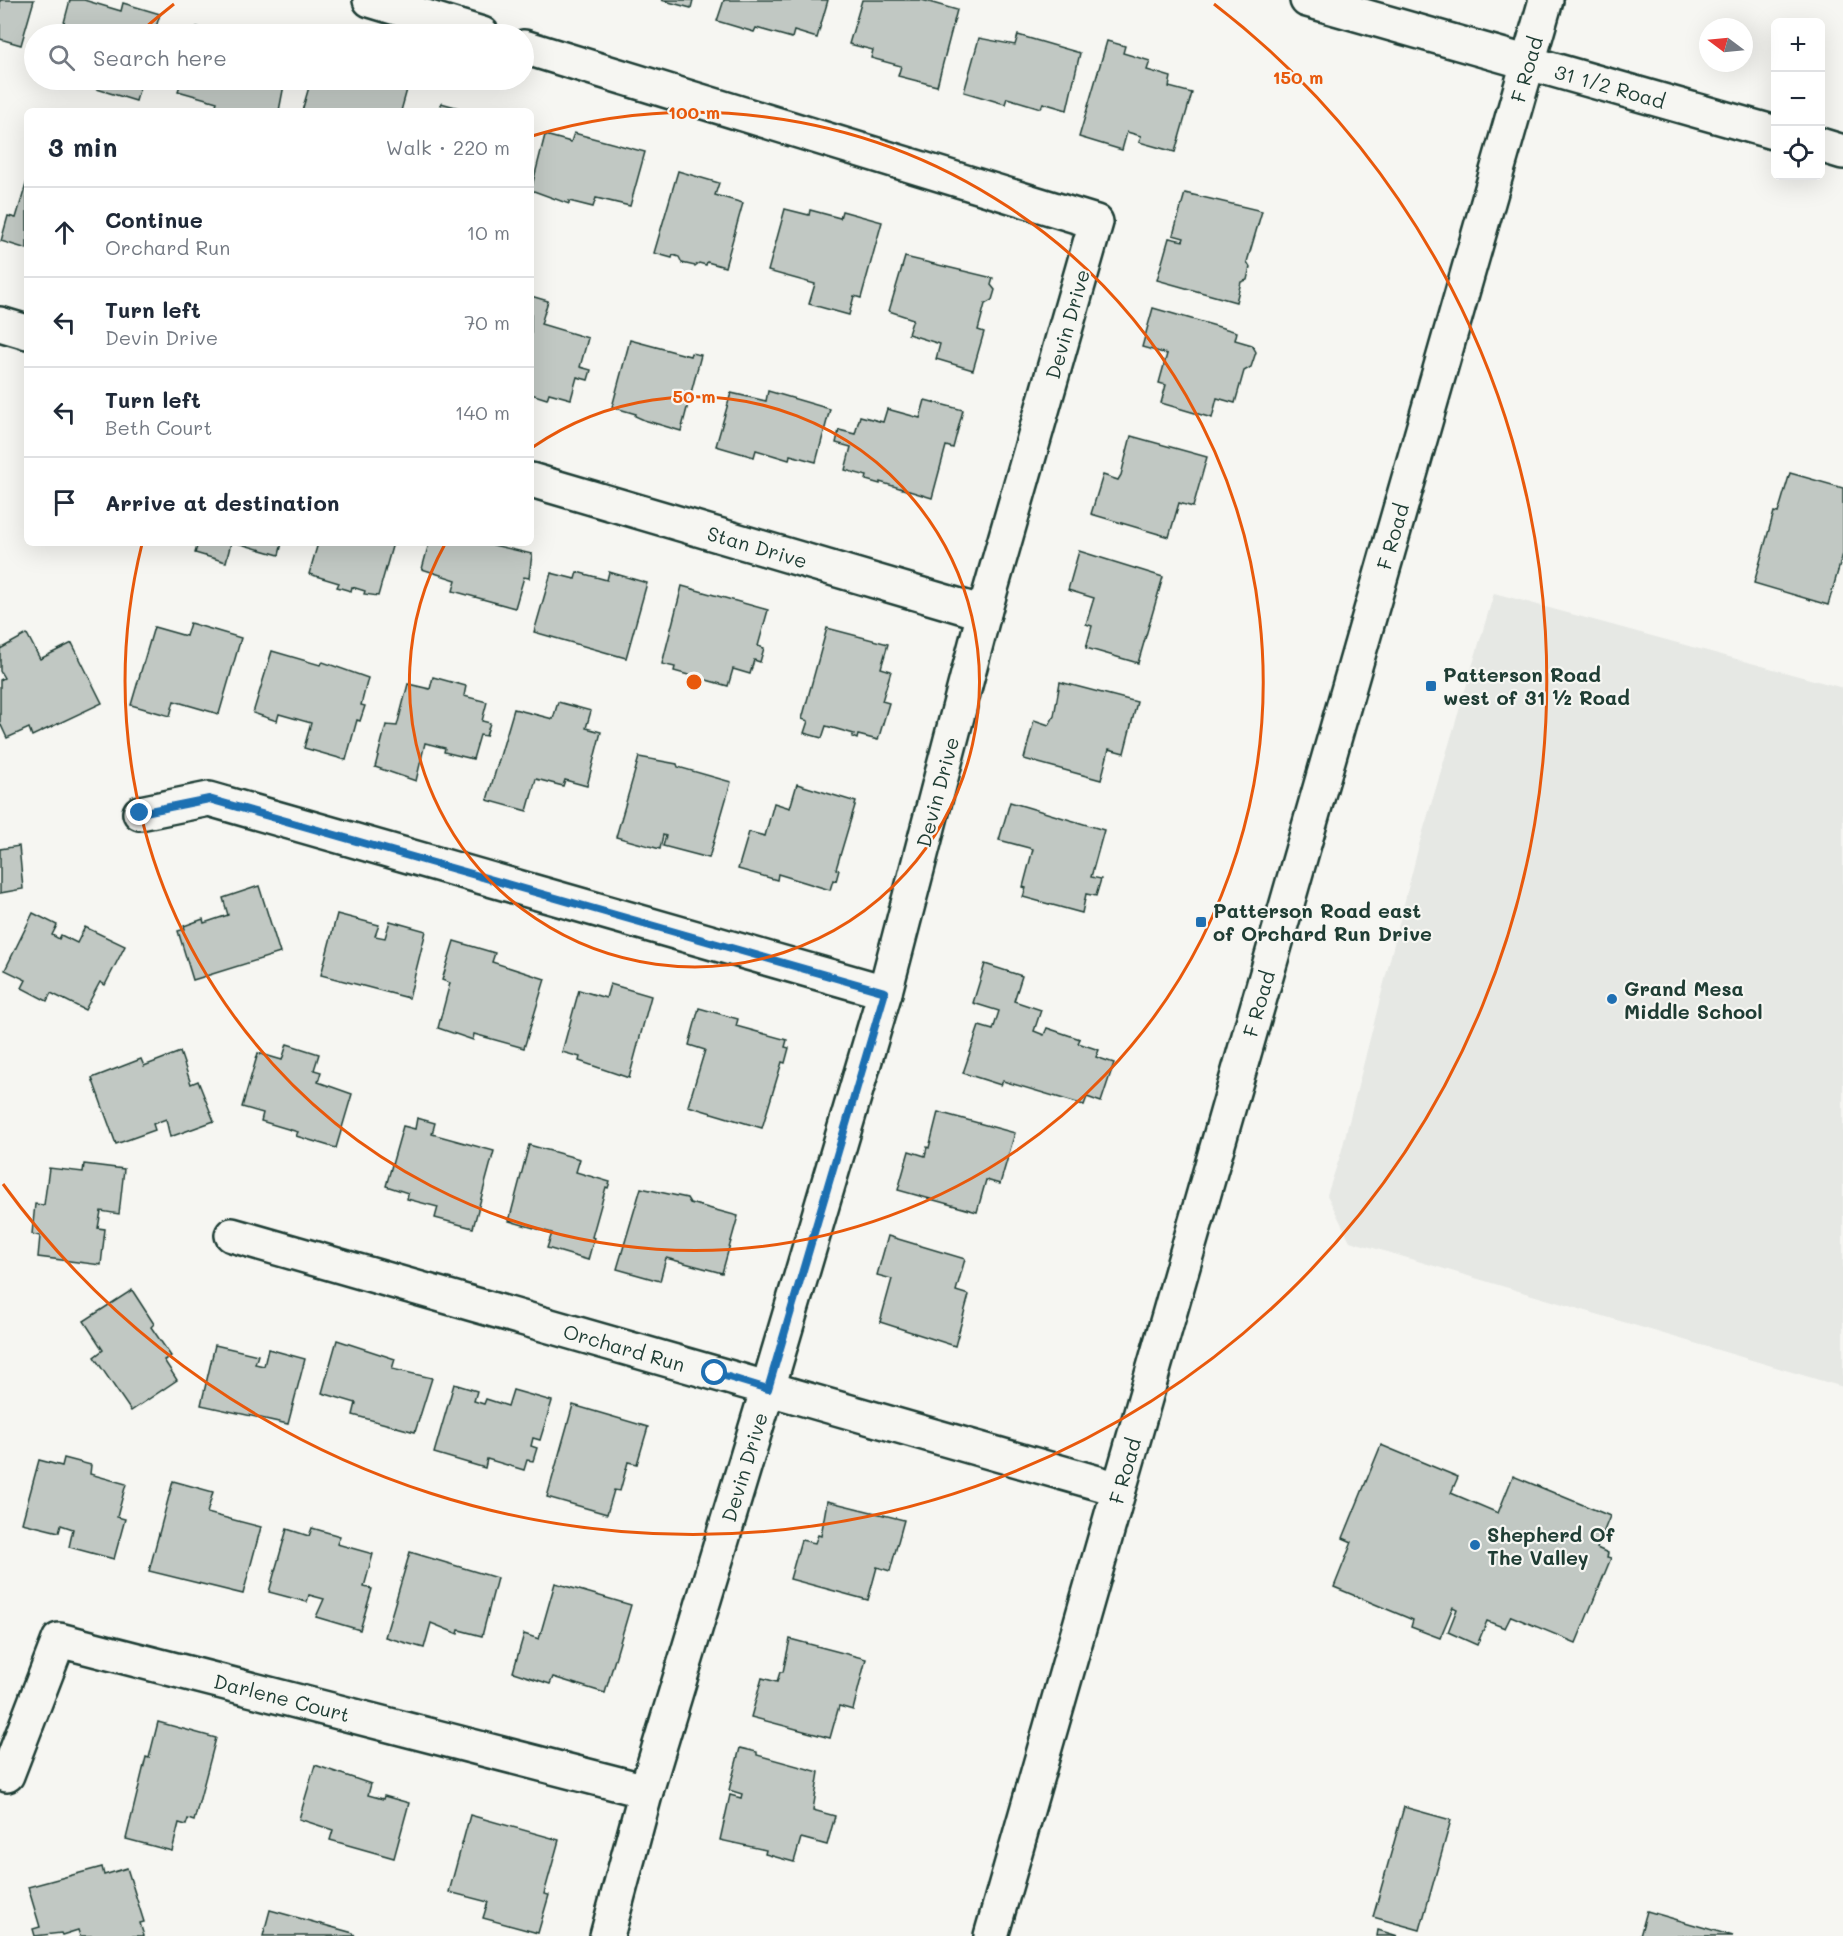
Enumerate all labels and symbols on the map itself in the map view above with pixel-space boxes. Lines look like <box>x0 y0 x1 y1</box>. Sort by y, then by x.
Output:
north arrow <box>1699 18 1753 72</box>
street label: F Road <box>1504 33 1548 105</box>
street label: 31 1/2 Road <box>1552 58 1668 114</box>
text: 150 m <box>1273 65 1323 89</box>
text: 100 m <box>668 100 720 124</box>
street label: Devin Drive <box>1039 266 1095 382</box>
text: 50 m <box>673 384 715 408</box>
street label: F Road <box>1370 500 1414 572</box>
street label: Stan Drive <box>704 520 810 573</box>
place label: Patterson Road west of 31 ½ Road <box>1443 661 1630 710</box>
centre of rings <box>684 672 704 692</box>
marker: Patterson Road west of 31 ½ Road <box>1424 679 1438 693</box>
street label: Devin Drive <box>910 734 964 850</box>
route end <box>126 799 152 825</box>
place label: Patterson Road east of Orchard Run Drive <box>1213 897 1432 946</box>
marker: Patterson Road east of Orchard Run Drive <box>1194 915 1208 929</box>
street label: F Road <box>1237 968 1280 1040</box>
place label: Grand Mesa Middle School <box>1624 975 1763 1024</box>
marker: Grand Mesa Middle School <box>1605 992 1619 1006</box>
street label: Orchard Run <box>560 1318 688 1377</box>
route start <box>701 1359 727 1385</box>
street label: Devin Drive <box>715 1409 773 1525</box>
street label: F Road <box>1103 1435 1146 1507</box>
place label: Shepherd Of The Valley <box>1487 1521 1615 1570</box>
marker: Shepherd Of The Valley <box>1468 1538 1482 1552</box>
street label: Darlene Court <box>211 1667 353 1727</box>

